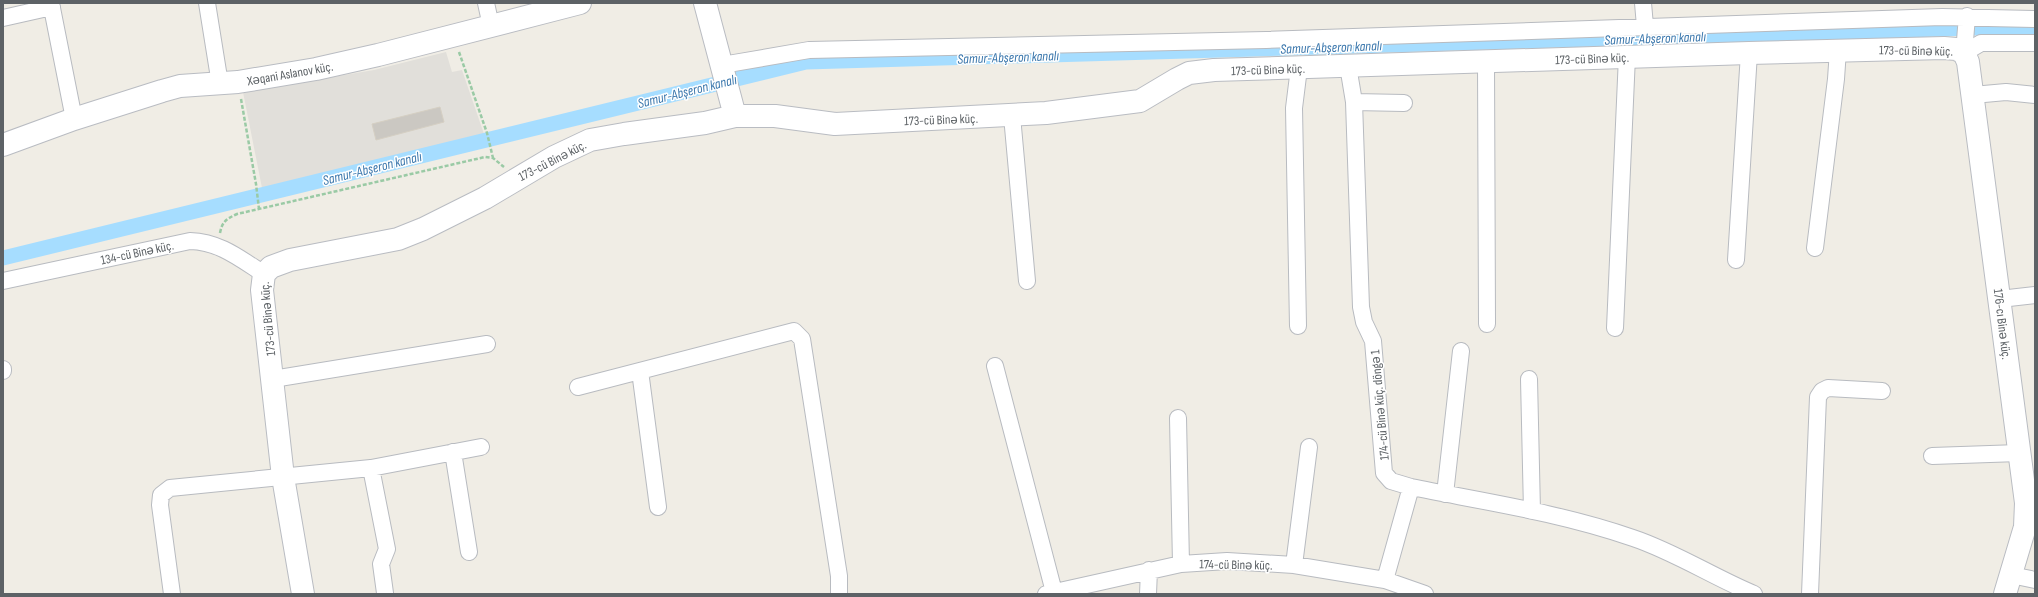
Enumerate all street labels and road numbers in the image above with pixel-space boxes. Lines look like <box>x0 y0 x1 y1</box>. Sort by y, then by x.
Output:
street label: 173-cü Binə küç. <box>1879 42 1953 60</box>
street label: 173-cü Binə küç. <box>1555 50 1629 68</box>
street label: Xəqani Aslanov küç. <box>245 59 334 90</box>
street label: 173-cü Binə küç. <box>1231 61 1305 79</box>
street label: 173-cü Binə küç. <box>904 111 978 129</box>
street label: 173-cü Binə küç. <box>516 137 589 185</box>
street label: 134-cü Binə küç. <box>99 237 175 269</box>
street label: 173-cü Binə küç. <box>257 281 279 357</box>
street label: 176-cı Binə küç. <box>1990 288 2014 360</box>
street label: 174-cü Binə küç. döngə 1 <box>1367 349 1393 461</box>
street label: 174-cü Binə küç. <box>1199 556 1273 574</box>

